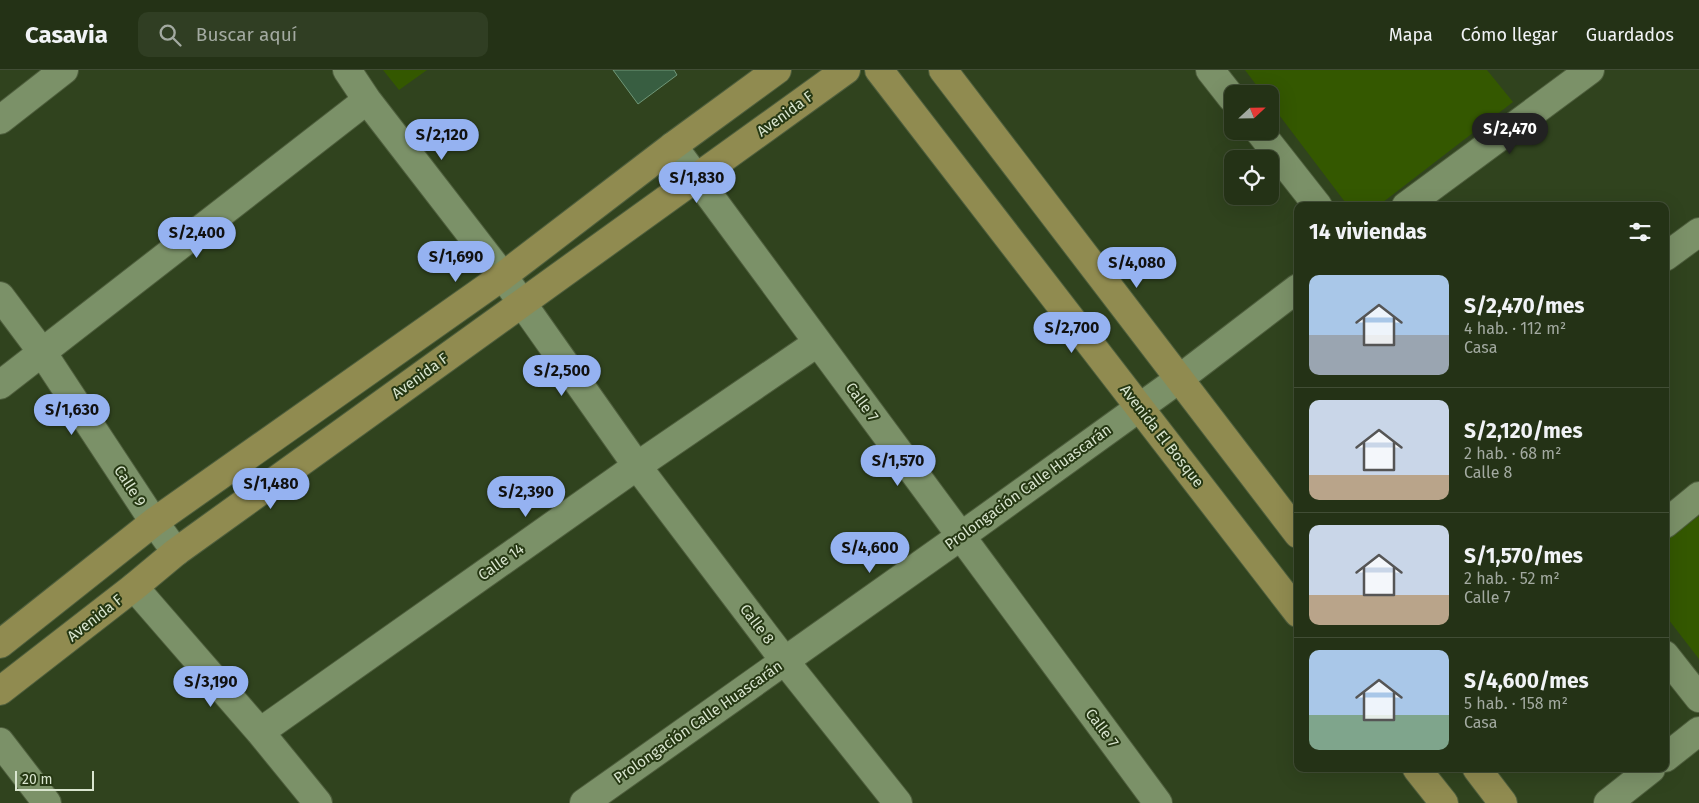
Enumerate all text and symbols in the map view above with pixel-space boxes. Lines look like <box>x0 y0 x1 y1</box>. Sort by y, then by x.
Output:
search box <box>138 12 488 57</box>
text: Casavia <box>25 21 108 49</box>
icon: search <box>156 21 184 49</box>
text: Buscar aquí <box>196 23 297 46</box>
text: Mapa <box>1389 24 1433 46</box>
text: Cómo llegar <box>1461 24 1558 46</box>
text: Guardados <box>1586 24 1674 46</box>
north arrow <box>1224 85 1279 140</box>
map controls <box>1224 85 1279 205</box>
street label: Avenida F <box>753 87 817 141</box>
pin: S/2,470 <box>1464 112 1556 155</box>
pin: S/2,120 <box>396 118 488 161</box>
text: S/2,470 <box>1483 119 1537 138</box>
text: S/2,120 <box>416 125 468 144</box>
button: locate <box>1224 150 1279 205</box>
pin: S/1,830 <box>651 162 743 204</box>
text: S/1,830 <box>670 168 724 187</box>
pin: S/2,400 <box>151 216 243 259</box>
icon: filters <box>1626 218 1654 246</box>
text: 14 viviendas <box>1309 219 1427 245</box>
text: S/2,400 <box>169 223 225 242</box>
pin: S/1,690 <box>410 240 502 283</box>
pin: S/4,080 <box>1091 246 1183 289</box>
text: S/1,690 <box>429 247 483 266</box>
text: S/4,080 <box>1108 253 1166 272</box>
text: S/2,470/mes <box>1464 293 1584 319</box>
icon: home <box>1349 295 1409 355</box>
pin: S/2,700 <box>1026 312 1118 354</box>
text: S/2,700 <box>1045 318 1099 337</box>
text: 4 hab. · 112 m² <box>1464 319 1566 338</box>
text: Casa <box>1464 338 1497 357</box>
street label: Avenida F <box>388 349 452 403</box>
pin: S/2,500 <box>516 354 608 397</box>
text: S/2,500 <box>534 361 590 380</box>
street label: Calle 7 <box>842 379 882 425</box>
street label: Avenida El Bosque <box>1116 381 1208 491</box>
pin: S/1,630 <box>26 394 118 436</box>
text: S/1,630 <box>45 400 99 419</box>
text: S/2,120/mes <box>1464 418 1583 444</box>
icon: home <box>1349 420 1409 480</box>
street label: Prolongación Calle Huascarán <box>941 421 1115 553</box>
pin: S/1,570 <box>852 444 944 487</box>
text: 2 hab. · 68 m² <box>1464 444 1561 463</box>
text: S/1,570 <box>872 451 924 470</box>
street label: Calle 9 <box>110 462 150 510</box>
text: Calle 8 <box>1464 463 1512 482</box>
pin: S/1,480 <box>225 468 317 510</box>
text: S/1,480 <box>243 474 299 493</box>
pin: S/2,390 <box>480 476 572 518</box>
text: S/2,390 <box>498 482 554 501</box>
pin: S/4,600 <box>824 532 916 574</box>
text: S/4,600 <box>841 538 899 557</box>
street label: Calle 14 <box>475 540 527 584</box>
text: S/1,570/mes <box>1464 543 1583 569</box>
icon: home <box>1349 545 1409 605</box>
text: 2 hab. · 52 m² <box>1464 569 1560 588</box>
text: Calle 7 <box>1464 588 1511 607</box>
street label: Avenida F <box>64 591 126 645</box>
street label: Calle 8 <box>736 600 778 648</box>
street label: Prolongación Calle Huascarán <box>610 657 786 787</box>
pin: S/3,190 <box>165 666 257 708</box>
text: S/4,600/mes <box>1464 668 1589 694</box>
icon: home <box>1349 670 1409 730</box>
text: S/3,190 <box>184 672 238 691</box>
text: 5 hab. · 158 m² <box>1464 694 1568 713</box>
street label: Calle 7 <box>1082 705 1123 751</box>
text: Casa <box>1464 713 1497 732</box>
scale bar <box>15 768 94 791</box>
text: 20 m <box>22 771 52 788</box>

